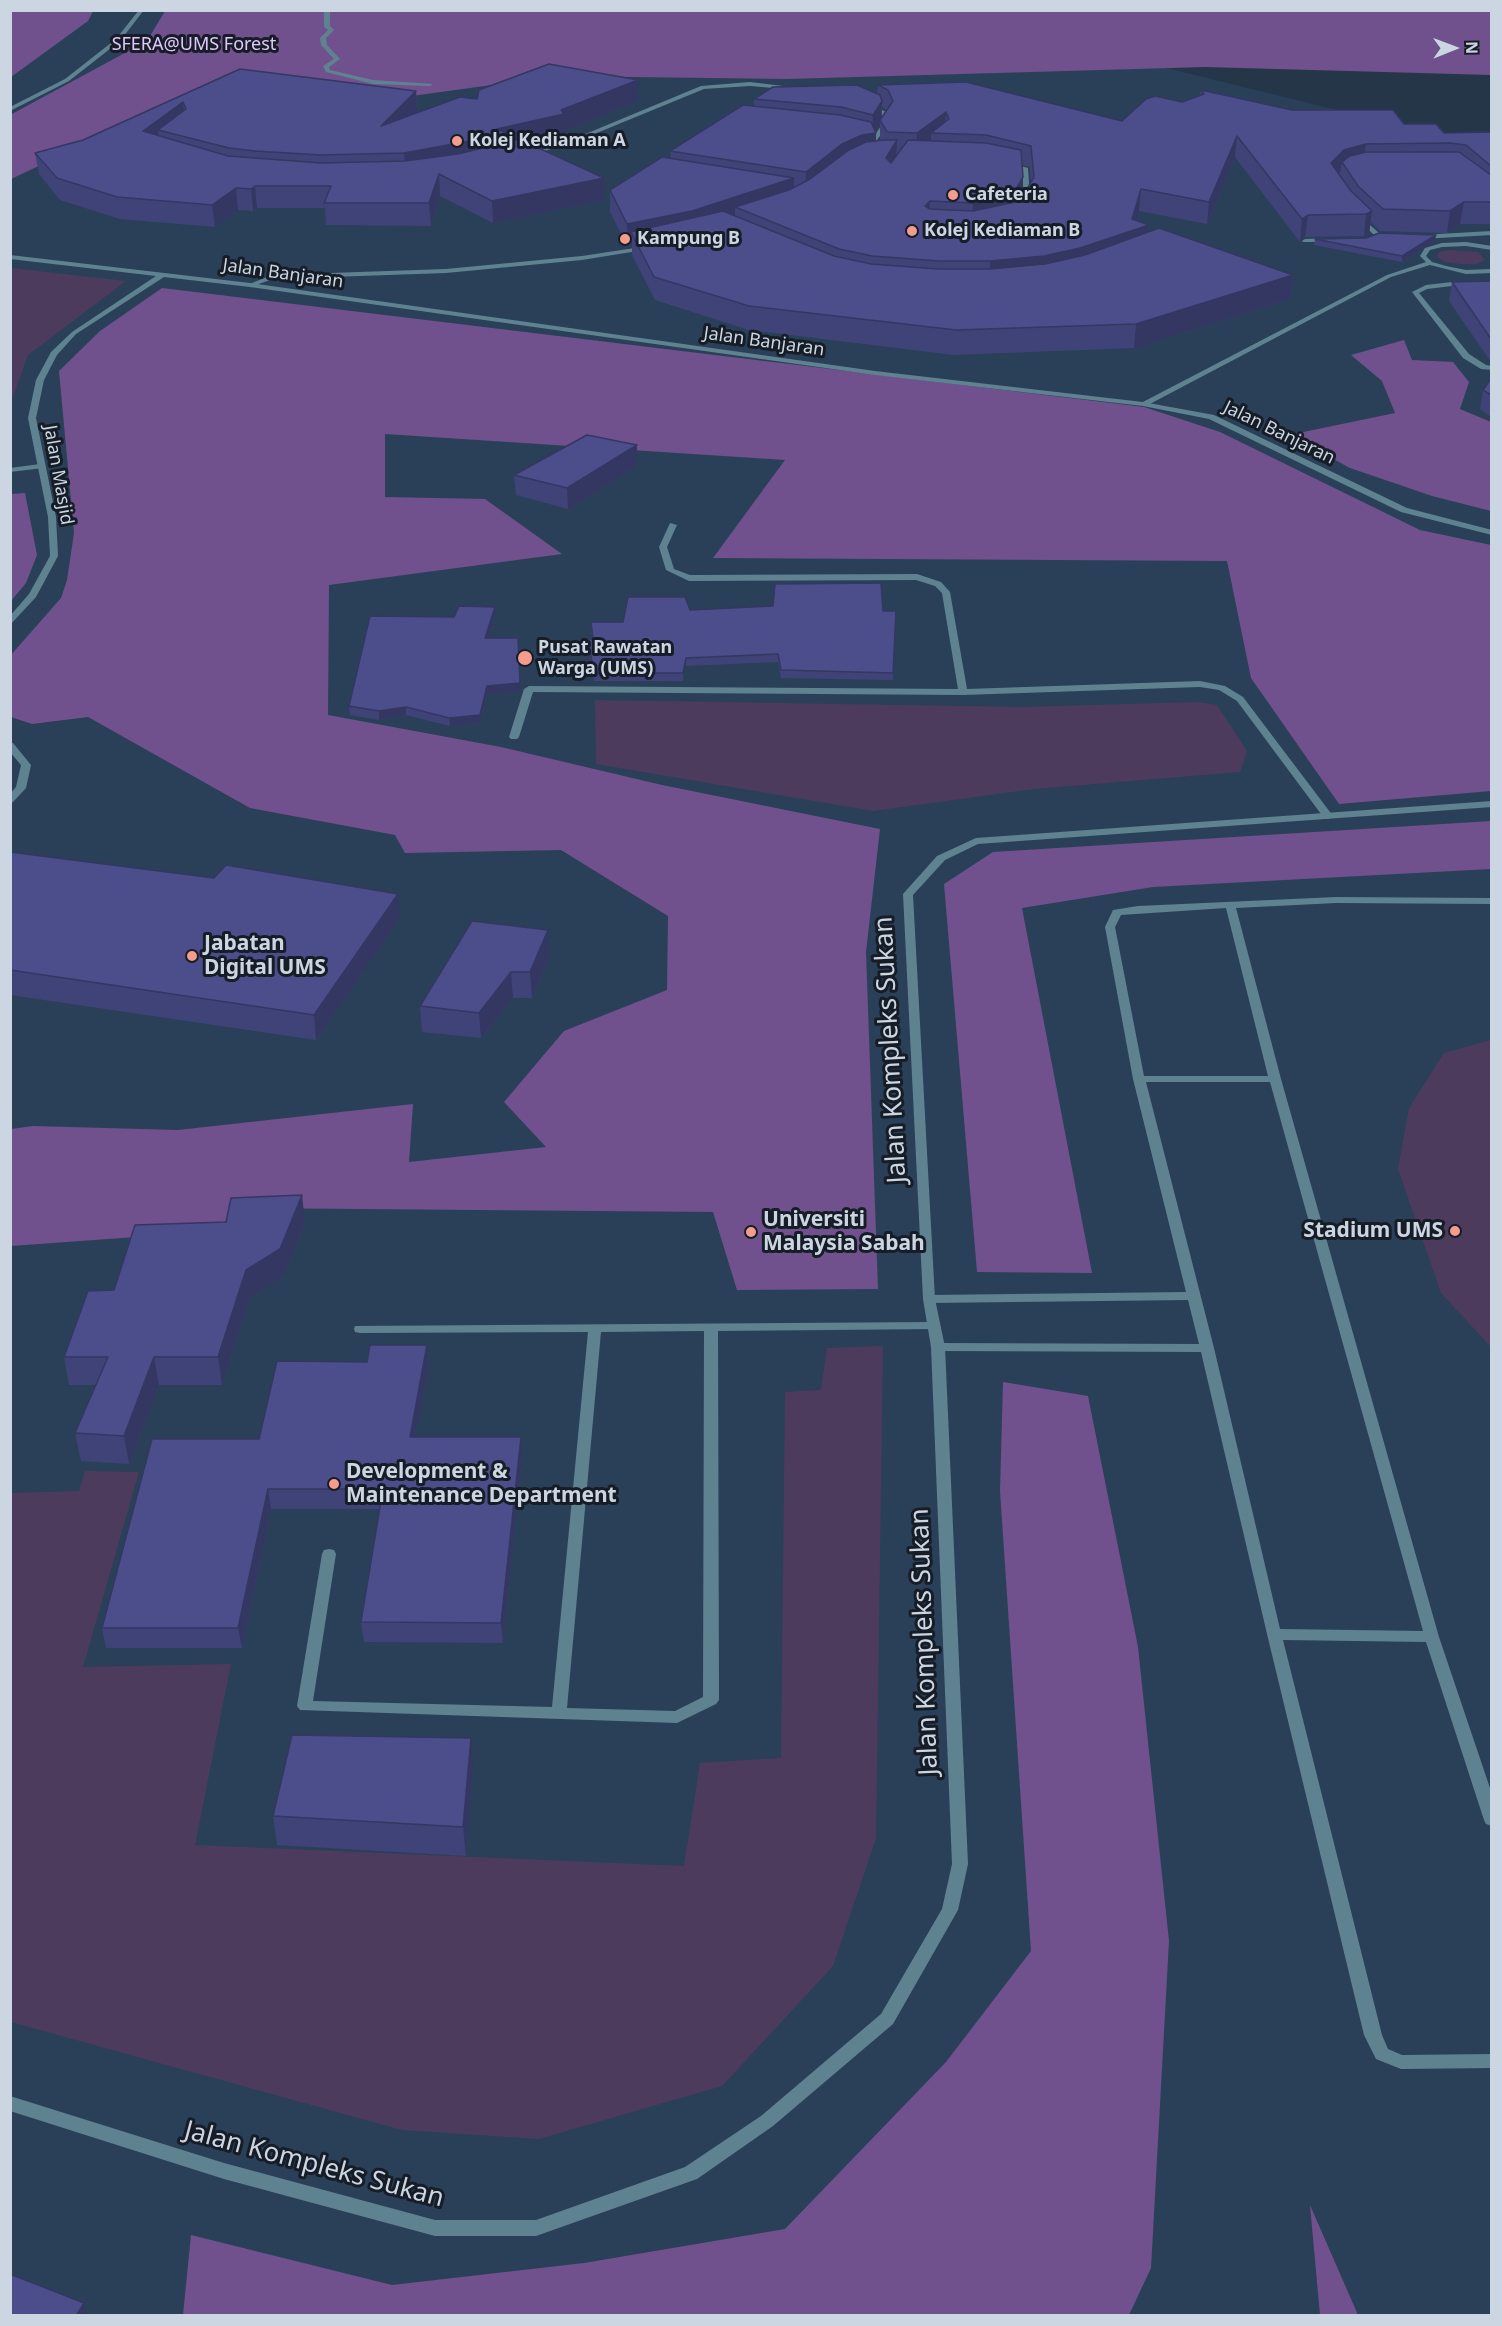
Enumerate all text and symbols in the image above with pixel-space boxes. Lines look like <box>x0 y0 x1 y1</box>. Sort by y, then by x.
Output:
north arrow <box>1424 18 1484 78</box>
park label: SFERA@UMS Forest <box>112 34 276 56</box>
text: N <box>1461 41 1483 54</box>
place label: Kolej Kediaman A <box>469 130 626 152</box>
marker: Kolej Kediaman A <box>450 134 464 148</box>
place label: Cafeteria <box>965 184 1048 206</box>
marker: Cafeteria <box>946 188 960 202</box>
place label: Kolej Kediaman B <box>924 220 1080 242</box>
marker: Kolej Kediaman B <box>905 224 919 238</box>
place label: Kampung B <box>637 228 740 250</box>
marker: Kampung B <box>618 232 632 246</box>
street label: Jalan Banjaran <box>221 255 345 293</box>
street label: Jalan Banjaran <box>702 323 826 361</box>
street label: Jalan Banjaran <box>1220 397 1338 469</box>
street label: Jalan Masjid <box>39 423 77 527</box>
place label: Pusat Rawatan Warga (UMS) <box>538 637 672 680</box>
marker: Pusat Rawatan Warga (UMS) <box>516 649 534 667</box>
street label: Jalan Kompleks Sukan <box>868 916 914 1184</box>
place label: Jabatan Digital UMS <box>204 931 326 981</box>
marker: Jabatan Digital UMS <box>185 949 199 963</box>
place label: Universiti Malaysia Sabah <box>763 1207 925 1257</box>
place label: Stadium UMS <box>1303 1218 1443 1244</box>
marker: Stadium UMS <box>1448 1224 1462 1238</box>
marker: Universiti Malaysia Sabah <box>744 1225 758 1239</box>
place label: Development & Maintenance Department <box>346 1459 617 1509</box>
marker: Development & Maintenance Department <box>327 1477 341 1491</box>
street label: Jalan Kompleks Sukan <box>905 1508 945 1776</box>
street label: Jalan Kompleks Sukan <box>181 2115 447 2215</box>

